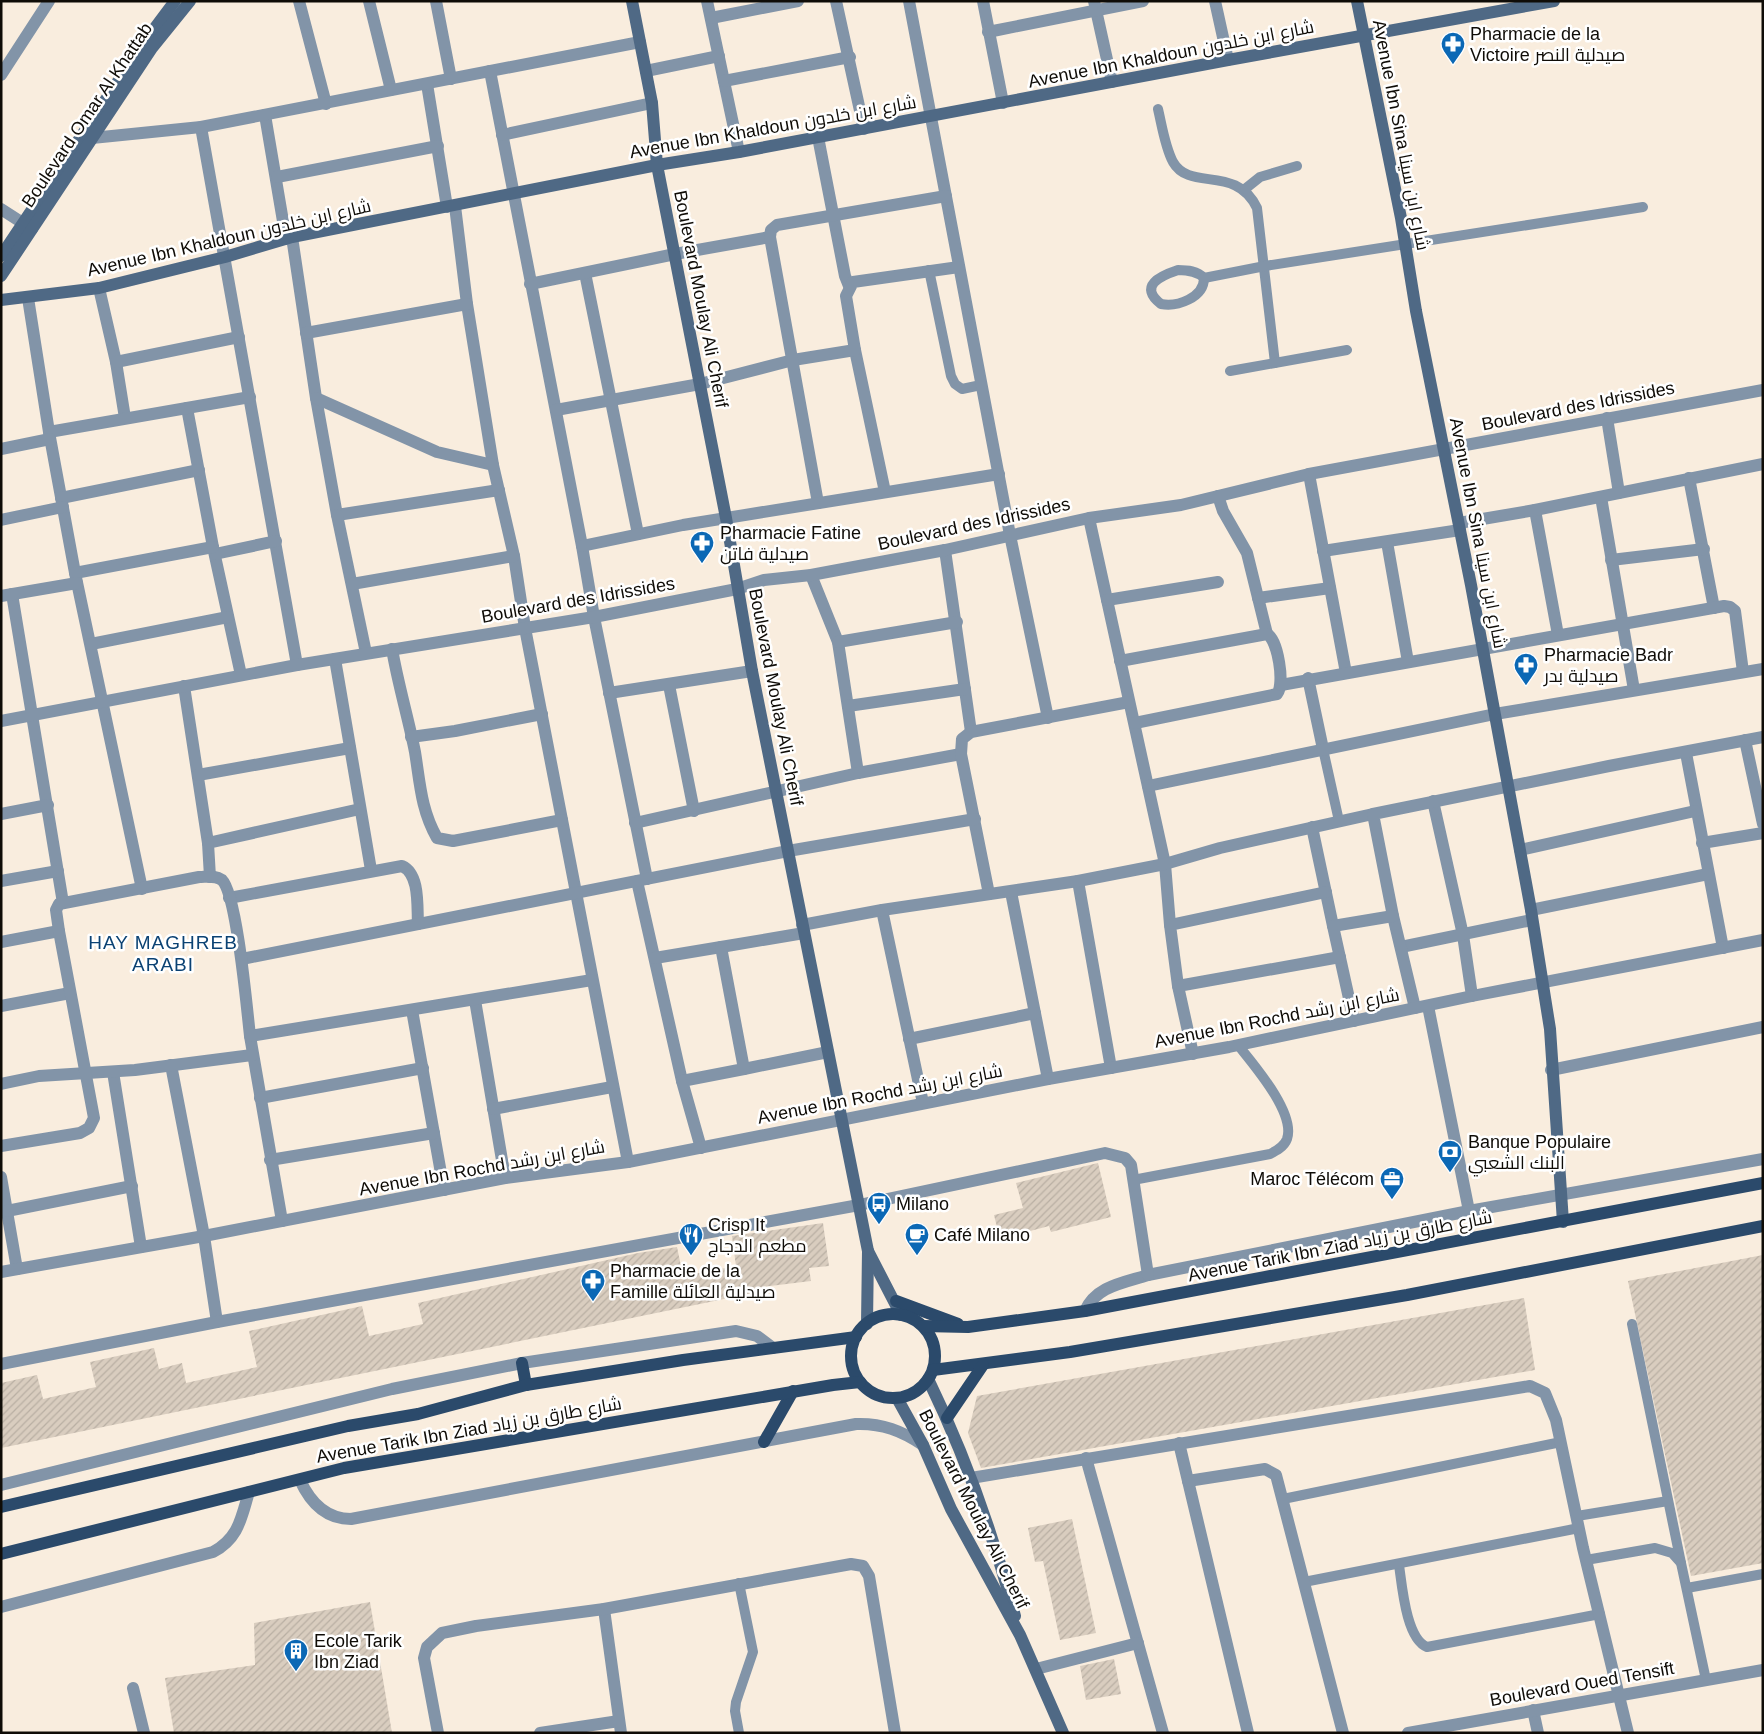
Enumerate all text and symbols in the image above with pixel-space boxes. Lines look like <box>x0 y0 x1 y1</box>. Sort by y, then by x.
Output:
street label: Avenue Ibn Khaldoun شارع ابن خلدون <box>1026 16 1316 94</box>
street label: Avenue Ibn Sina شارع ابن سينا <box>1367 18 1433 252</box>
street label: Boulevard Omar Al Khattab <box>18 19 156 211</box>
place label: Pharmacie de la Victoire صيدلية النصر <box>1470 24 1625 66</box>
pharmacy icon: Pharmacie de la Victoire صيدلية النصر <box>1440 31 1466 65</box>
street label: Avenue Ibn Khaldoun شارع ابن خلدون <box>628 92 918 164</box>
street label: Boulevard Moulay Ali Cherif <box>670 189 732 410</box>
street label: Avenue Ibn Khaldoun شارع ابن خلدون <box>85 196 373 282</box>
street label: Boulevard des Idrissides <box>1480 377 1676 435</box>
street label: Avenue Ibn Sina شارع ابن سينا <box>1444 416 1510 650</box>
street label: Boulevard des Idrissides <box>876 494 1072 554</box>
place label: Pharmacie Fatine صيدلية فاتن <box>720 523 861 565</box>
pharmacy icon: Pharmacie Fatine صيدلية فاتن <box>689 530 715 564</box>
street label: Boulevard des Idrissides <box>480 573 676 627</box>
street label: Boulevard Moulay Ali Cherif <box>745 587 807 808</box>
place label: Pharmacie Badr صيدلية بدر <box>1543 645 1673 687</box>
pharmacy icon: Pharmacie Badr صيدلية بدر <box>1513 652 1539 686</box>
district label: HAY MAGHREB ARABI <box>88 932 238 975</box>
street label: Avenue Ibn Rochd شارع ابن رشد <box>1153 984 1402 1054</box>
street label: Avenue Ibn Rochd شارع ابن رشد <box>756 1060 1005 1130</box>
place label: Banque Populaire البنك الشعبي <box>1468 1132 1611 1177</box>
street label: Avenue Ibn Rochd شارع ابن رشد <box>358 1137 607 1201</box>
bank icon: Banque Populaire البنك الشعبي <box>1437 1139 1463 1173</box>
office icon: Maroc Télécom <box>1379 1166 1405 1200</box>
place label: Maroc Télécom <box>1250 1169 1374 1189</box>
bus stop icon: Milano <box>866 1191 892 1225</box>
place label: Milano <box>896 1194 949 1214</box>
street label: Avenue Tarik Ibn Ziad شارع طارق بن زياد <box>1186 1207 1494 1287</box>
place label: Crisp It مطعم الدجاج <box>708 1215 807 1258</box>
restaurant icon: Crisp It مطعم الدجاج <box>678 1222 704 1256</box>
cafe icon: Café Milano <box>904 1222 930 1256</box>
place label: Café Milano <box>934 1225 1030 1245</box>
place label: Pharmacie de la Famille صيدلية العائلة <box>610 1261 776 1302</box>
pharmacy icon: Pharmacie de la Famille صيدلية العائلة <box>580 1268 606 1302</box>
street label: Avenue Tarik Ibn Ziad شارع طارق بن زياد <box>315 1393 624 1469</box>
street label: Boulevard Moulay Ali Cherif <box>915 1406 1034 1613</box>
place label: Ecole Tarik Ibn Ziad <box>314 1631 403 1672</box>
building icon: Ecole Tarik Ibn Ziad <box>283 1638 309 1672</box>
street label: Boulevard Oued Tensift <box>1488 1658 1676 1710</box>

